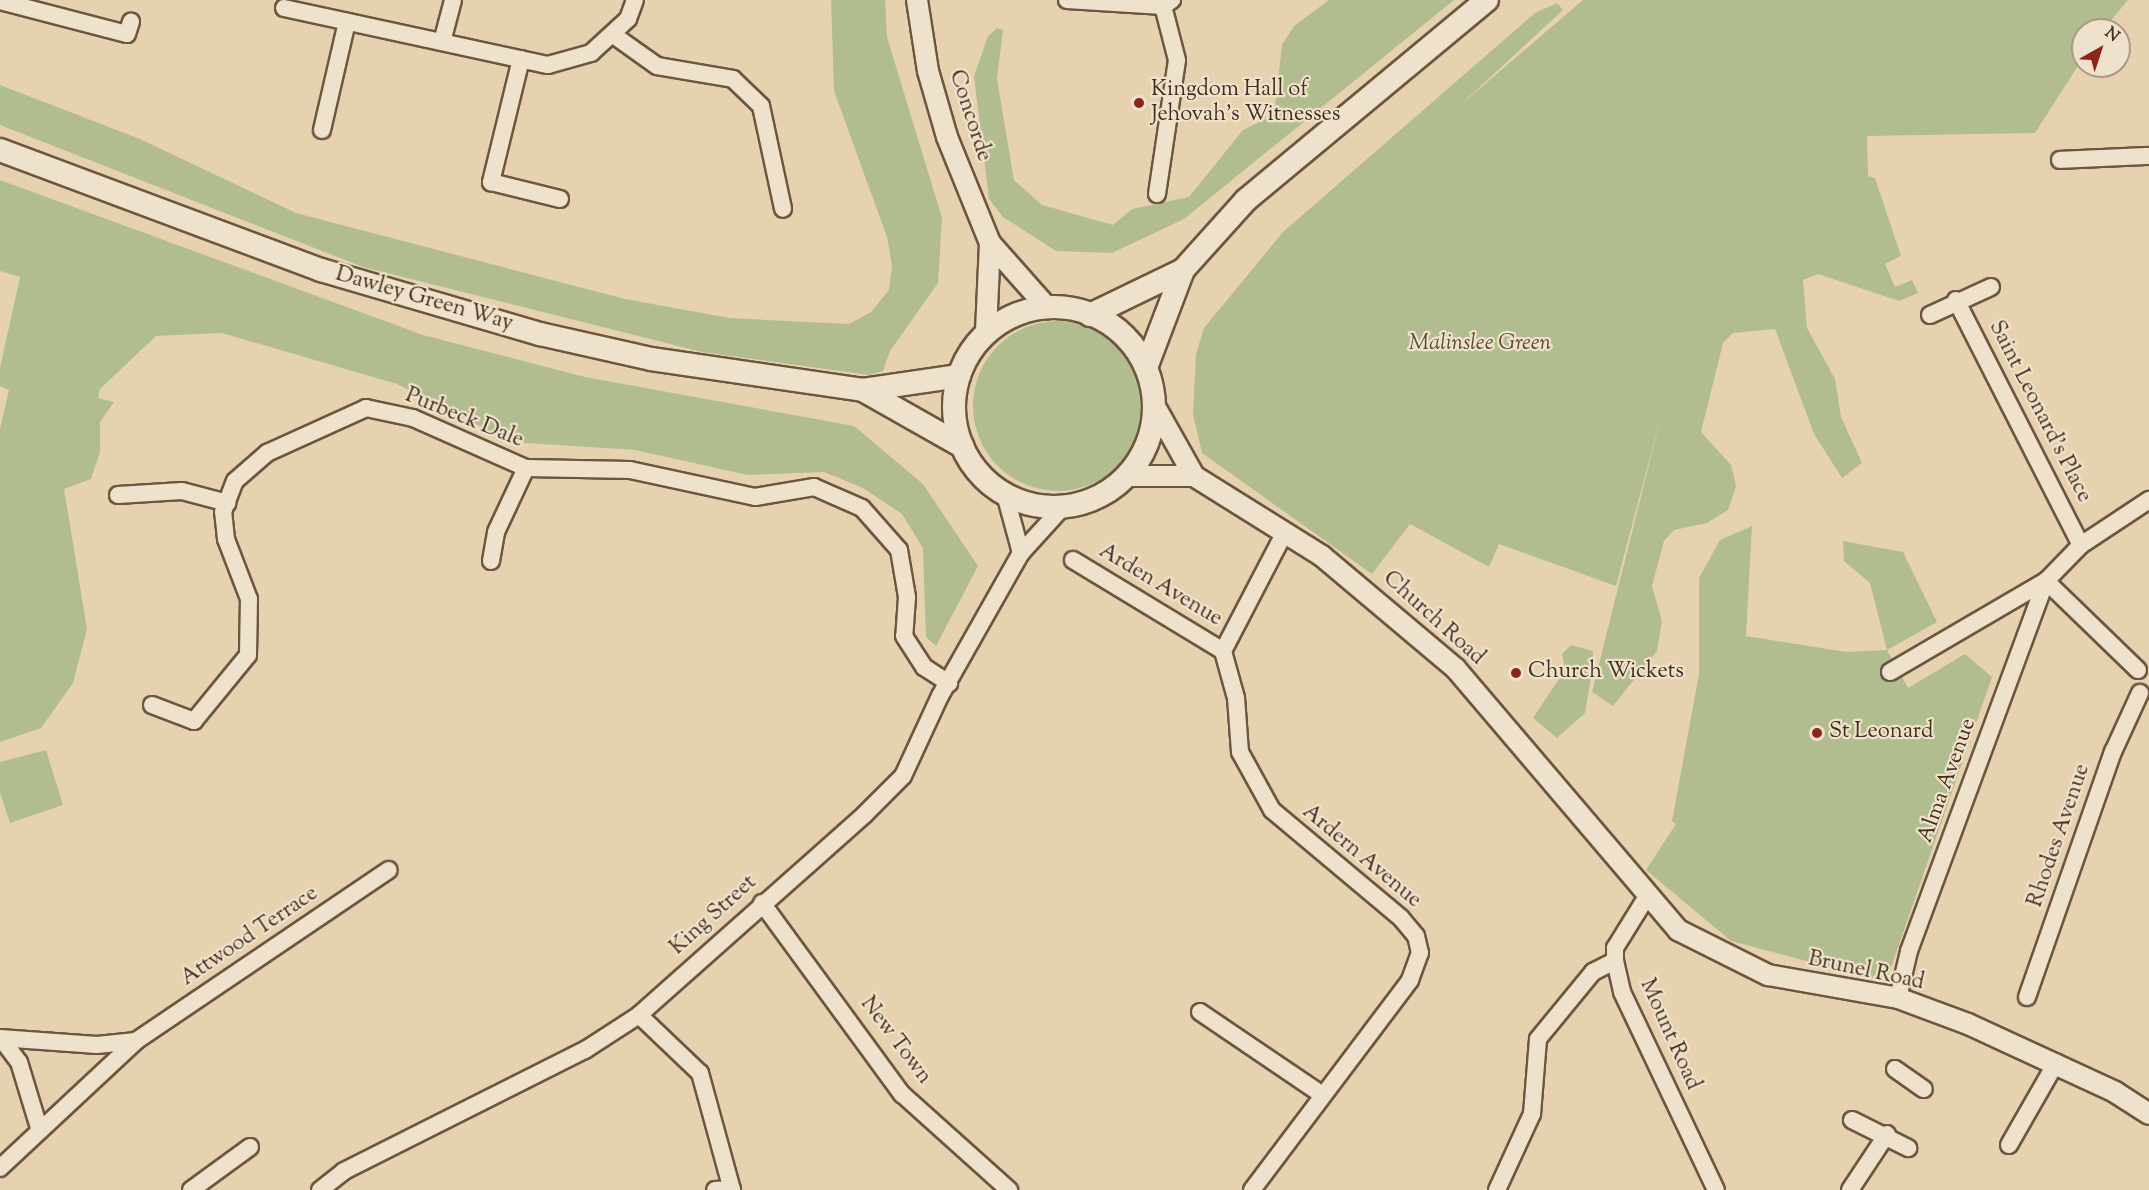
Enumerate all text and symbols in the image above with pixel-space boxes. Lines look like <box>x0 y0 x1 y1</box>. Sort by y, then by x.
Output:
north arrow <box>2071 18 2131 78</box>
text: N <box>2099 22 2124 48</box>
street label: Concorde <box>942 67 996 165</box>
place label: Kingdom Hall of Jehovah's Witnesses <box>1151 77 1340 128</box>
marker: Kingdom Hall of Jehovah's Witnesses <box>1132 96 1146 110</box>
street label: Dawley Green Way <box>332 262 516 338</box>
street label: Saint Leonard's Place <box>1982 317 2096 507</box>
park label: Malinslee Green <box>1409 332 1551 358</box>
street label: Purbeck Dale <box>401 383 527 455</box>
street label: Arden Avenue <box>1093 539 1227 633</box>
street label: Church Road <box>1377 566 1489 672</box>
place label: Church Wickets <box>1528 660 1684 686</box>
marker: Church Wickets <box>1509 666 1523 680</box>
street label: Alma Avenue <box>1913 715 1983 847</box>
place label: St Leonard <box>1829 720 1933 746</box>
marker: St Leonard <box>1810 726 1824 740</box>
street label: Rhodes Avenue <box>2023 761 2097 911</box>
street label: Ardern Avenue <box>1296 799 1426 915</box>
street label: King Street <box>665 870 763 962</box>
street label: Attwood Terrace <box>176 881 324 993</box>
street label: Brunel Road <box>1806 947 1926 997</box>
street label: Mount Road <box>1633 975 1705 1095</box>
street label: New Town <box>854 992 936 1090</box>

